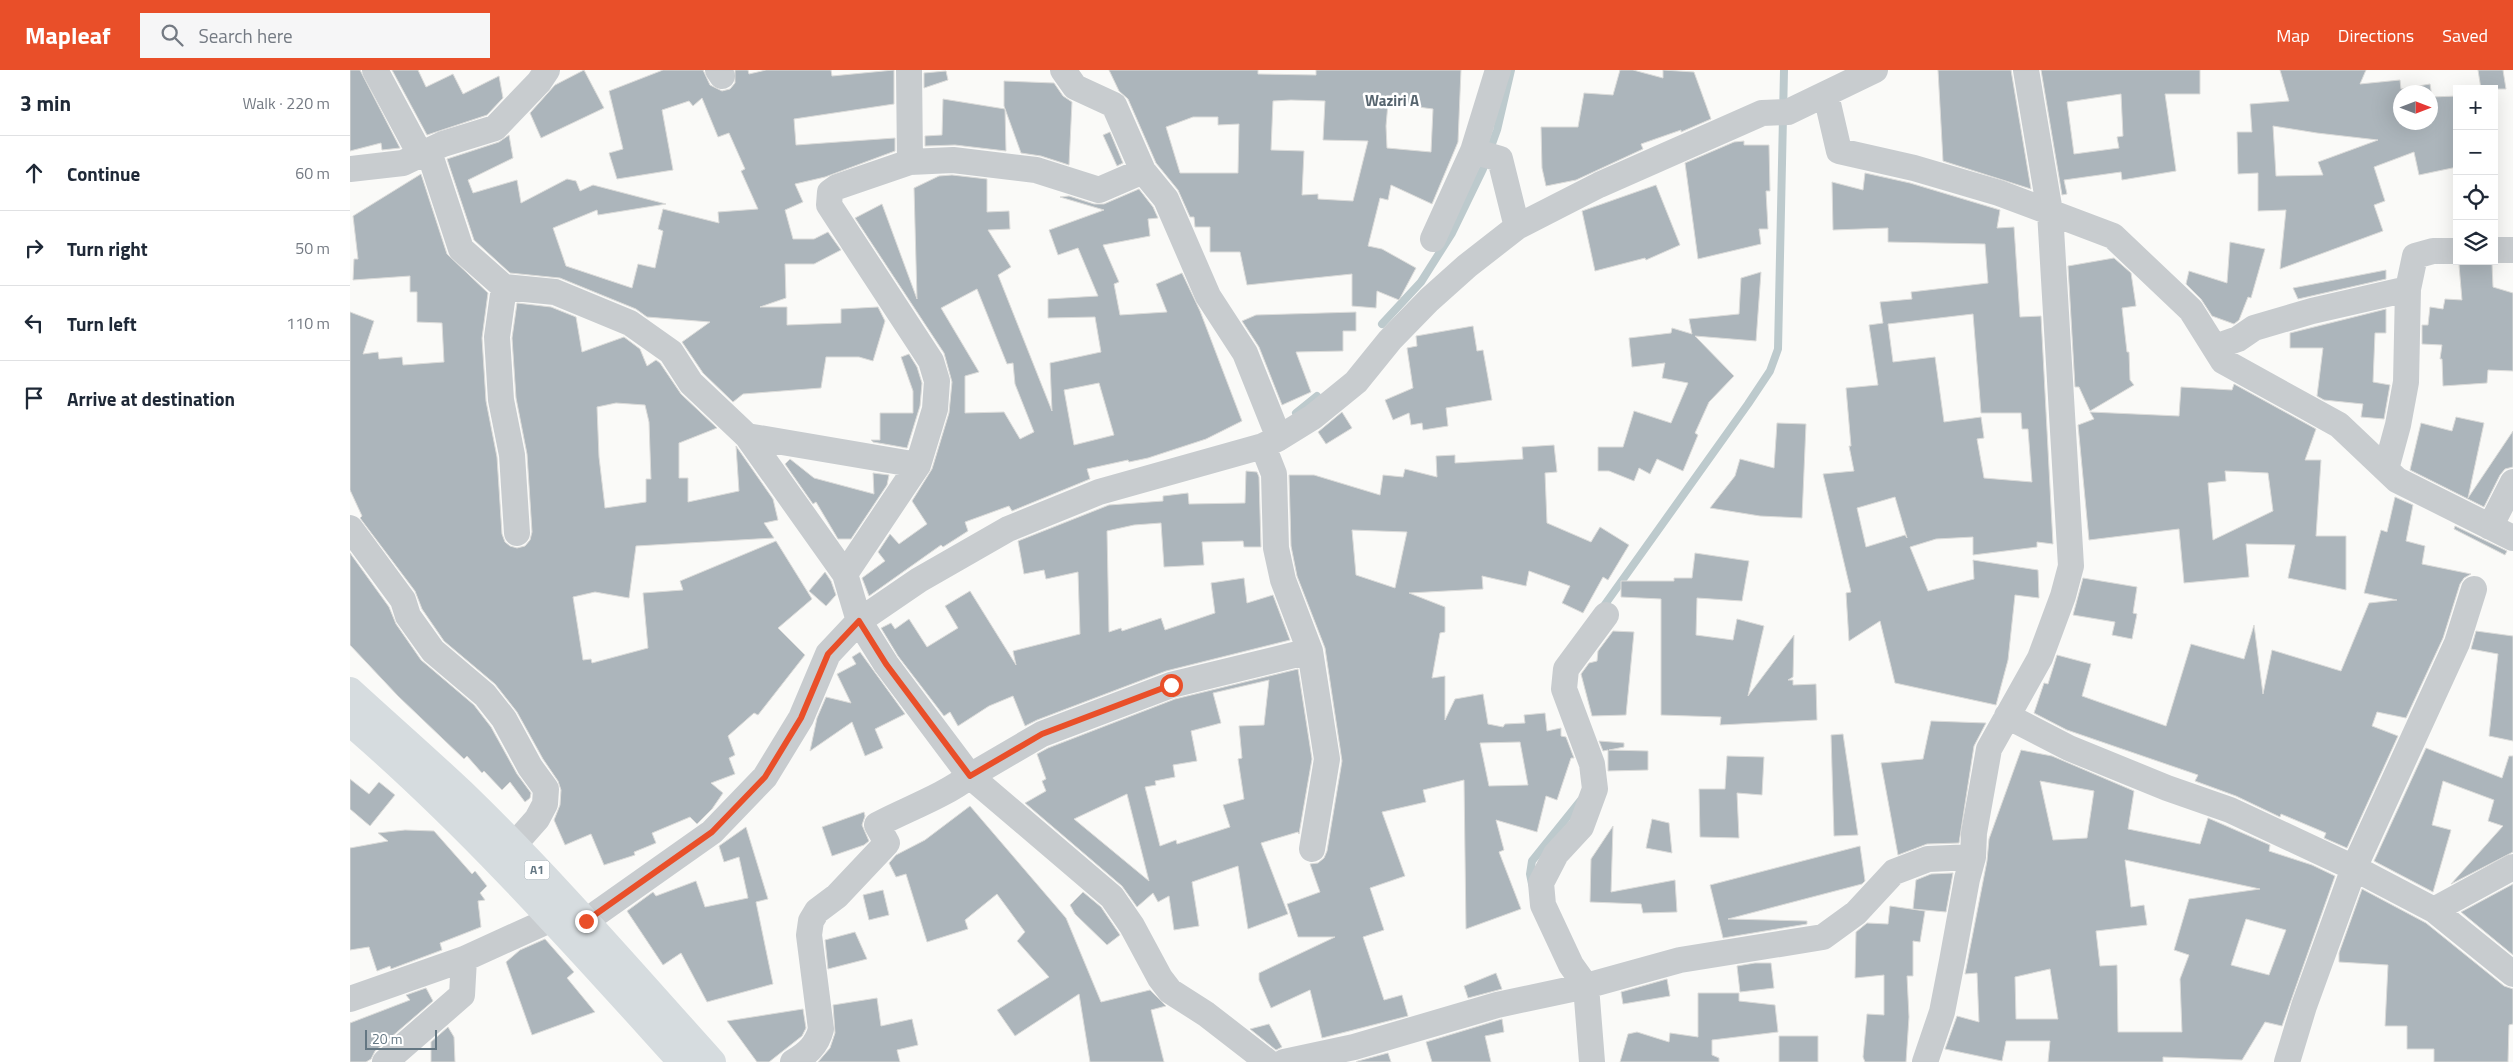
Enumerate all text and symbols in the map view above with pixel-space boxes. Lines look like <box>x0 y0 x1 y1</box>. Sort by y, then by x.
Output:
search box <box>140 13 490 58</box>
text: Mapleaf <box>25 17 110 53</box>
icon: search <box>158 21 186 49</box>
text: Search here <box>198 21 293 50</box>
text: Map <box>2276 22 2310 49</box>
text: Directions <box>2338 22 2414 49</box>
text: Saved <box>2442 22 2488 49</box>
north arrow <box>2393 85 2438 130</box>
map controls <box>2453 85 2498 265</box>
button: + <box>2453 85 2498 130</box>
text: 3 min <box>20 87 71 119</box>
district label: Waziri A <box>1365 89 1419 112</box>
text: Walk · 220 m <box>242 91 330 115</box>
button: − <box>2453 130 2498 175</box>
icon: ahead <box>20 159 48 187</box>
text: Continue <box>67 159 140 188</box>
text: 60 m <box>295 161 330 185</box>
button: locate <box>2453 175 2498 220</box>
button: layers <box>2453 220 2498 265</box>
icon: right <box>20 234 48 262</box>
text: Turn right <box>67 234 148 263</box>
text: 50 m <box>295 236 330 260</box>
icon: left <box>20 309 48 337</box>
text: Turn left <box>67 309 137 338</box>
text: 110 m <box>286 311 330 335</box>
icon: arrive <box>20 384 48 412</box>
text: Arrive at destination <box>67 384 235 413</box>
route start <box>1160 674 1183 697</box>
road number: A1 <box>524 860 550 880</box>
route end <box>575 910 598 933</box>
scale bar <box>365 1027 438 1050</box>
text: 20 m <box>372 1028 402 1049</box>

